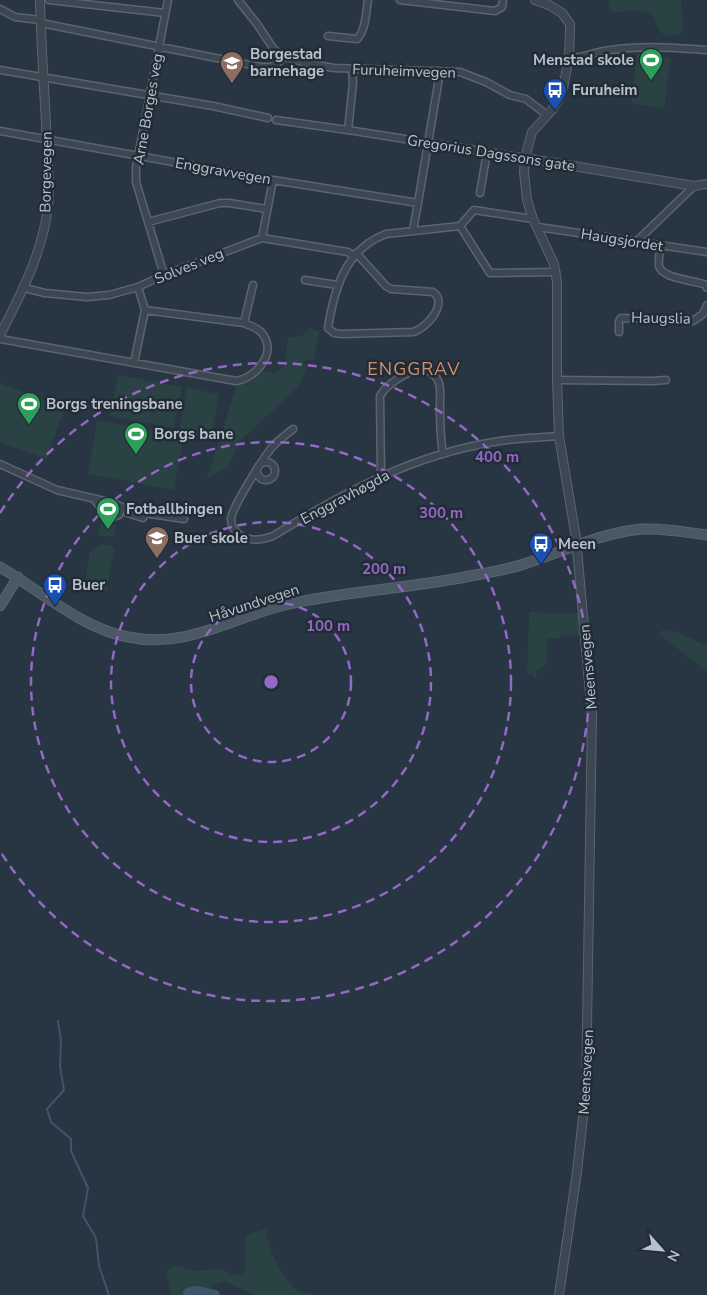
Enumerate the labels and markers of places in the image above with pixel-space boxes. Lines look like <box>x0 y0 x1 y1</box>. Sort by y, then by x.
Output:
place label: Borgestad barnehage <box>250 44 324 81</box>
sports icon: Menstad skole <box>638 47 664 81</box>
school or university icon: Borgestad barnehage <box>219 50 245 84</box>
place label: Menstad skole <box>533 50 634 70</box>
bus stop icon: Furuheim <box>542 77 568 111</box>
place label: Furuheim <box>572 80 637 100</box>
sports icon: Borgs treningsbane <box>16 391 42 425</box>
place label: Borgs treningsbane <box>46 394 183 414</box>
sports icon: Borgs bane <box>123 421 149 455</box>
place label: Borgs bane <box>154 424 233 444</box>
sports icon: Fotballbingen <box>95 496 121 530</box>
place label: Fotballbingen <box>126 499 223 519</box>
school or university icon: Buer skole <box>144 525 170 559</box>
place label: Buer skole <box>174 528 248 548</box>
bus stop icon: Meen <box>528 531 554 565</box>
place label: Meen <box>558 534 596 554</box>
bus stop icon: Buer <box>42 572 68 606</box>
place label: Buer <box>72 575 105 595</box>
centre of rings <box>262 673 280 691</box>

